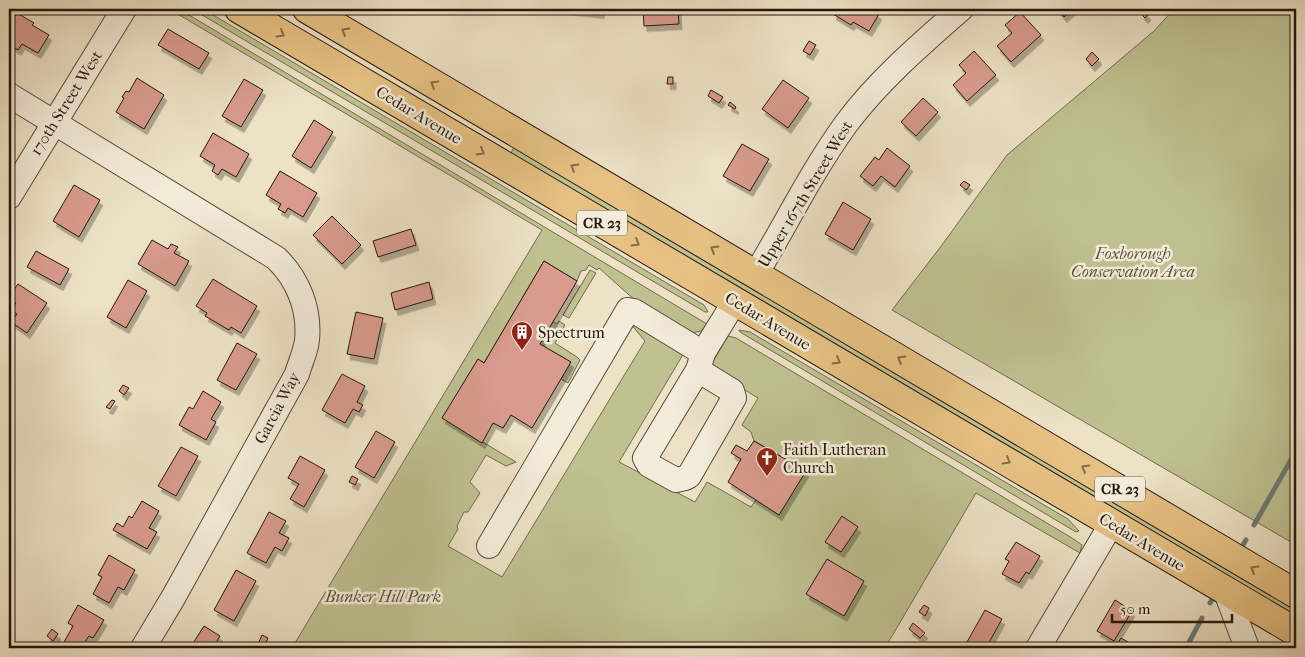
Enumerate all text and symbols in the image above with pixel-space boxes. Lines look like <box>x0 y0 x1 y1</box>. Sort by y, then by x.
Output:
one-way arrow <box>276 27 285 37</box>
one-way arrow <box>341 28 350 38</box>
street label: 170th Street West <box>26 47 106 159</box>
one-way arrow <box>431 81 440 91</box>
street label: Cedar Avenue <box>373 82 465 148</box>
street label: Upper 167th Street West <box>754 117 857 271</box>
one-way arrow <box>476 145 485 155</box>
one-way arrow <box>571 163 580 173</box>
road number: CR 23 <box>577 210 627 236</box>
one-way arrow <box>631 237 640 247</box>
park label: Foxborough Conservation Area <box>1071 244 1195 281</box>
one-way arrow <box>711 246 720 256</box>
street label: Cedar Avenue <box>722 288 814 354</box>
building icon: Spectrum <box>510 320 534 351</box>
place label: Spectrum <box>538 323 606 342</box>
one-way arrow <box>831 355 840 365</box>
one-way arrow <box>898 356 907 366</box>
street label: Garcia Way <box>250 369 304 447</box>
place label: Faith Lutheran Church <box>783 440 887 477</box>
church icon: Faith Lutheran Church <box>755 446 779 477</box>
one-way arrow <box>1001 455 1010 465</box>
one-way arrow <box>1081 465 1090 475</box>
road number: CR 23 <box>1095 476 1145 502</box>
street label: Cedar Avenue <box>1096 509 1188 575</box>
one-way arrow <box>1251 565 1260 575</box>
park label: Bunker Hill Park <box>324 587 441 606</box>
scale bar <box>1112 592 1232 624</box>
text: 50 m <box>1120 600 1151 618</box>

